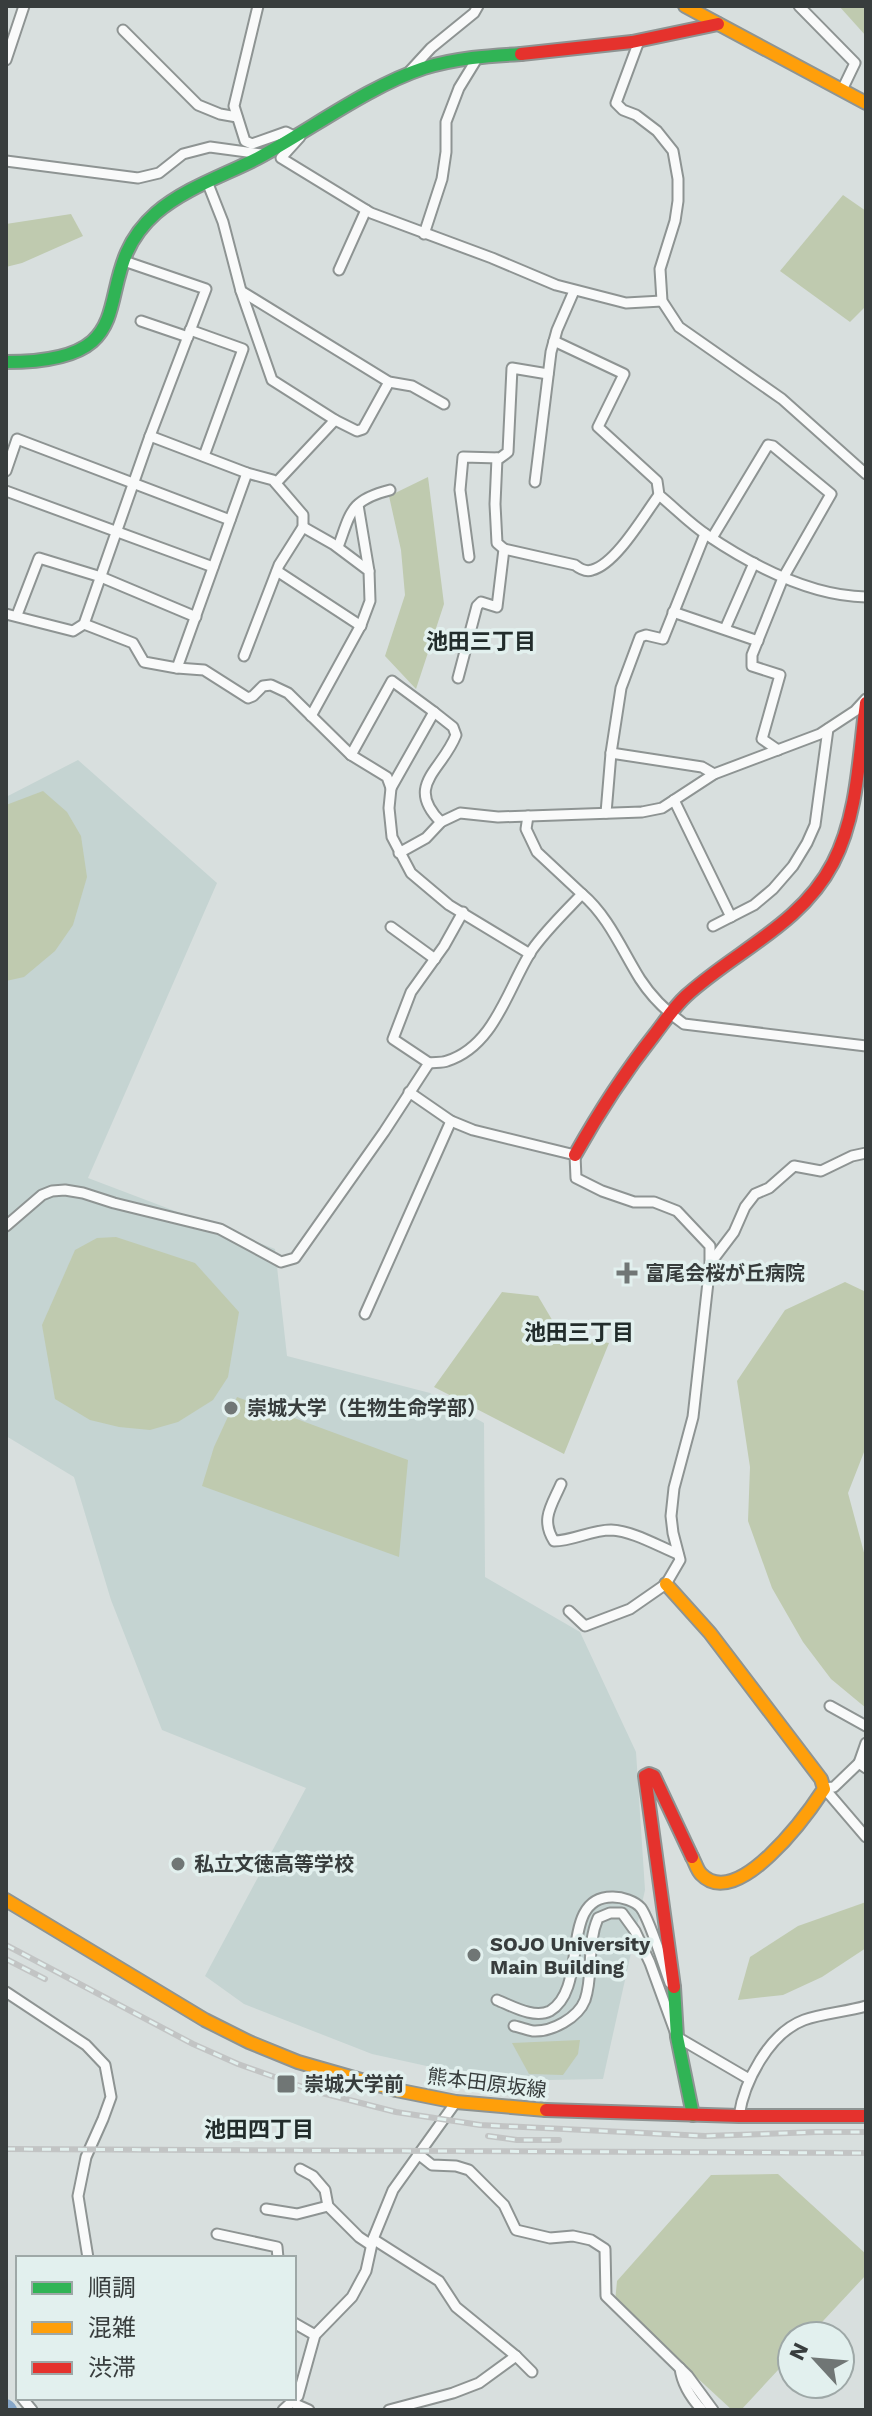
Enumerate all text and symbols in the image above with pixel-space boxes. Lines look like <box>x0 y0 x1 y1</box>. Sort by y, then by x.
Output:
district label: 池田三丁目 <box>426 629 536 654</box>
place label: 富尾会桜が丘病院 <box>645 1261 805 1285</box>
marker: 富尾会桜が丘病院 <box>616 1262 638 1284</box>
district label: 池田三丁目 <box>524 1320 634 1345</box>
place label: 崇城大学（生物生命学部） <box>247 1396 487 1420</box>
marker: 崇城大学（生物生命学部） <box>222 1399 240 1417</box>
place label: 私立文徳高等学校 <box>194 1852 354 1876</box>
marker: 私立文徳高等学校 <box>169 1855 187 1873</box>
place label: SOJO University Main Building <box>490 1932 651 1979</box>
marker: SOJO University Main Building <box>465 1946 483 1964</box>
street label: 熊本田原坂線 <box>426 2064 548 2102</box>
place label: 崇城大学前 <box>304 2072 404 2096</box>
marker: 崇城大学前 <box>275 2073 297 2095</box>
district label: 池田四丁目 <box>204 2117 314 2142</box>
legend <box>16 2256 296 2400</box>
text: 順調 <box>88 2274 136 2302</box>
text: 混雑 <box>88 2314 136 2342</box>
north arrow <box>776 2320 856 2400</box>
text: N <box>784 2339 813 2364</box>
text: 渋滞 <box>88 2354 136 2382</box>

